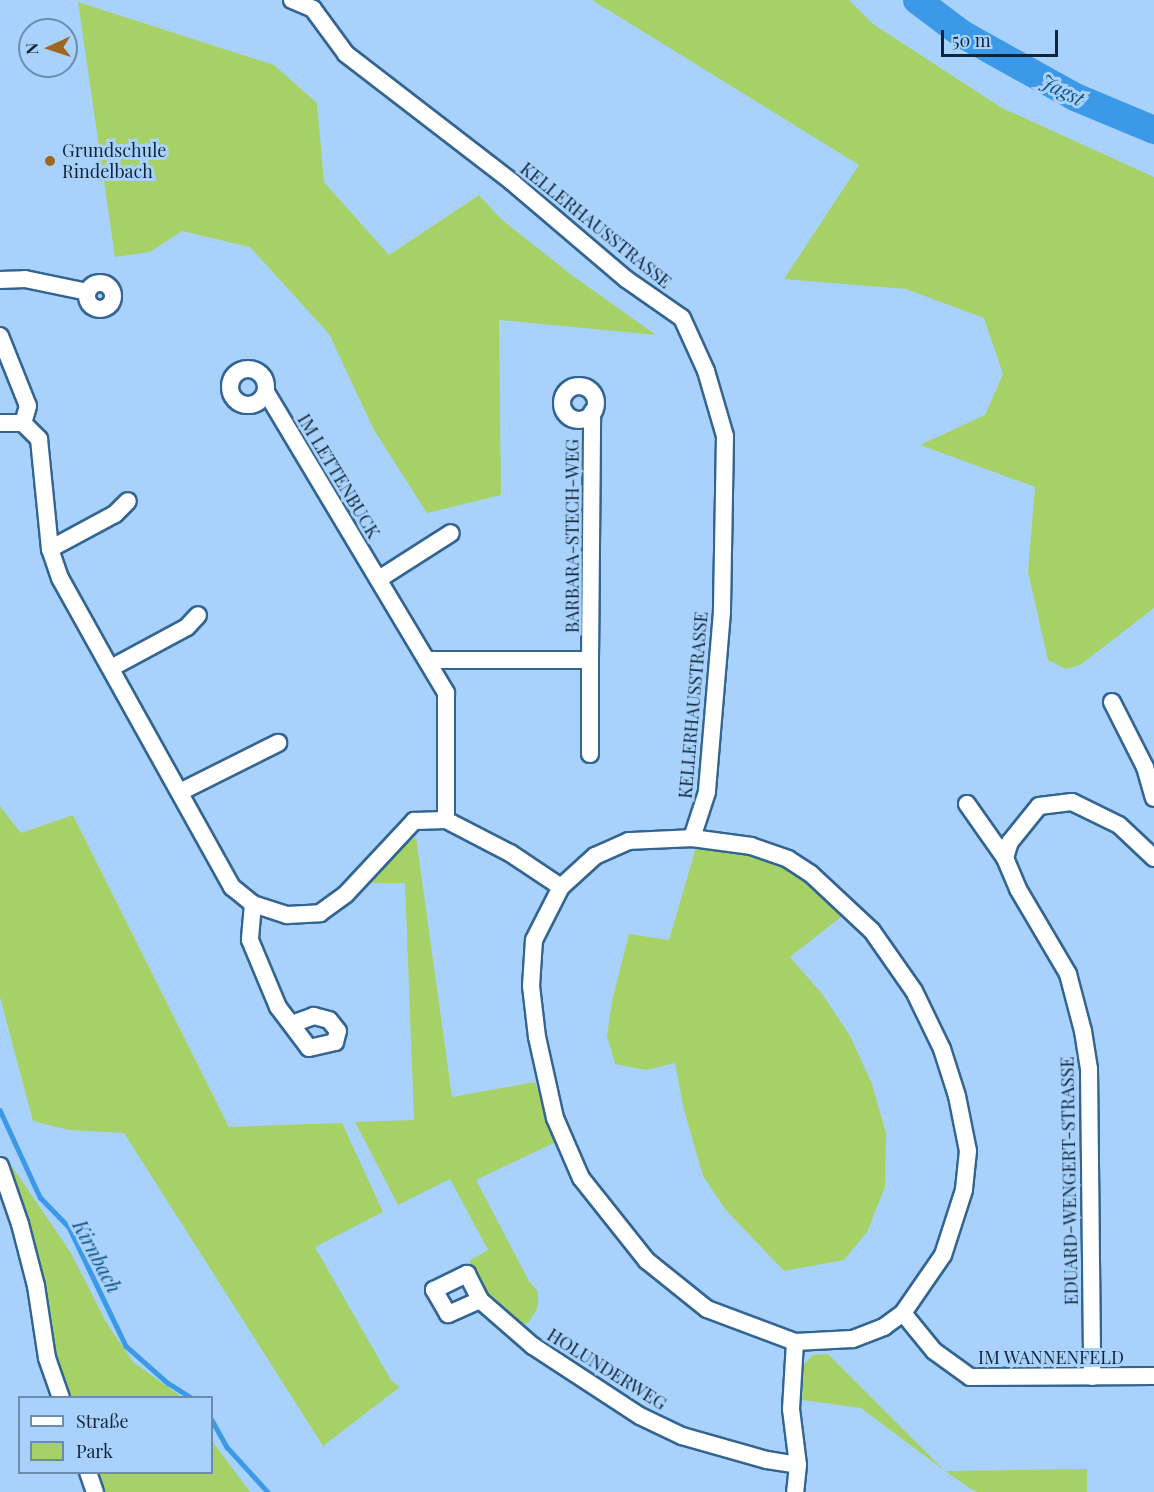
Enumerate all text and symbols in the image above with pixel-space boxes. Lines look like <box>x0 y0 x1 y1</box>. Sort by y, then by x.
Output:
north arrow <box>18 18 78 78</box>
scale bar <box>944 18 1061 56</box>
text: 50 m <box>952 28 991 52</box>
text: N <box>21 43 42 55</box>
water label: Jagst <box>1037 68 1089 110</box>
place label: Grundschule Rindelbach <box>62 140 166 182</box>
marker: Grundschule Rindelbach <box>43 154 57 168</box>
street label: KELLERHAUSSTRASSE <box>516 158 676 292</box>
street label: IM LETTENBUCK <box>293 410 385 542</box>
street label: BARBARA-STECH-WEG <box>561 439 583 633</box>
street label: KELLERHAUSSTRASSE <box>674 611 712 799</box>
street label: EDUARD-WENGERT-STRASSE <box>1056 1057 1082 1305</box>
water label: Kirnbach <box>69 1215 127 1297</box>
street label: HOLUNDERWEG <box>543 1324 671 1414</box>
street label: IM WANNENFELD <box>978 1346 1124 1368</box>
legend <box>18 1396 213 1474</box>
text: Straße <box>76 1409 129 1433</box>
text: Park <box>76 1439 113 1463</box>

